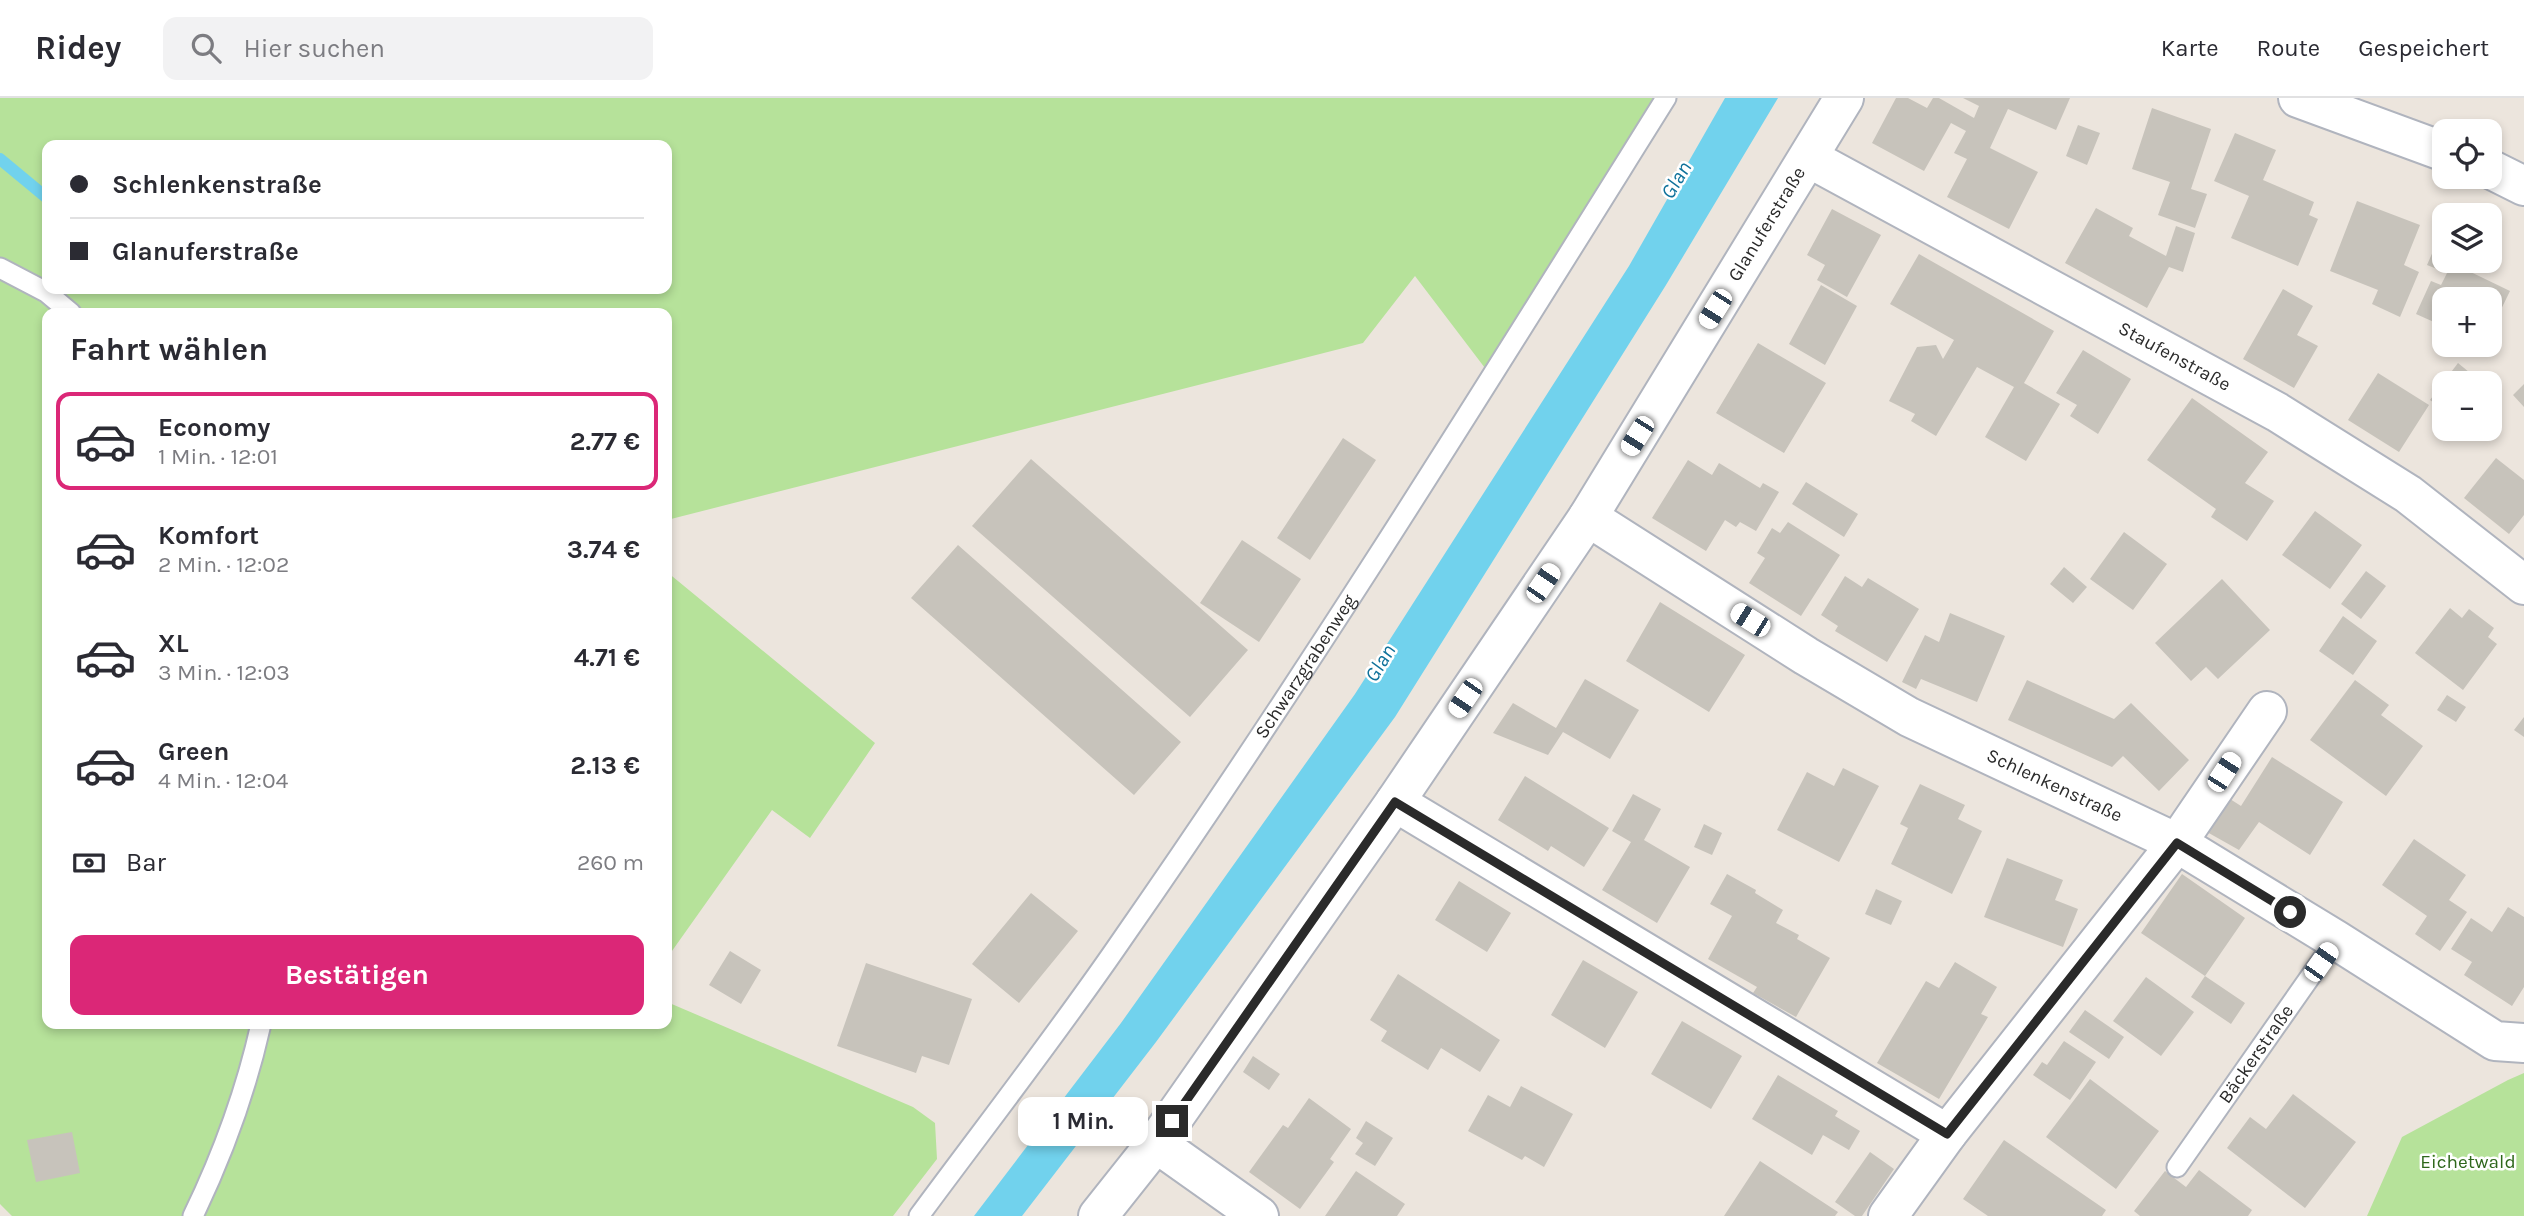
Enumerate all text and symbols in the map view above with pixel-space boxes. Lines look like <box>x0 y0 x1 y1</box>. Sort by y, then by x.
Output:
search box <box>163 17 653 80</box>
text: Ridey <box>35 29 121 67</box>
icon: search <box>187 29 225 67</box>
text: Hier suchen <box>243 33 385 64</box>
text: Karte <box>2161 34 2219 62</box>
text: Route <box>2257 34 2320 62</box>
text: Gespeichert <box>2358 34 2489 62</box>
map controls <box>2432 119 2502 441</box>
button: locate <box>2432 119 2502 189</box>
water label: Glan <box>1656 157 1696 203</box>
street label: Glanuferstraße <box>1724 163 1810 285</box>
text: Schlenkenstraße <box>112 169 322 200</box>
button: layers <box>2432 203 2502 273</box>
text: Glanuferstraße <box>112 236 299 267</box>
car <box>1695 286 1736 332</box>
button: + <box>2432 287 2502 357</box>
street label: Staufenstraße <box>2115 317 2235 396</box>
text: Fahrt wählen <box>70 331 268 368</box>
button: − <box>2432 371 2502 441</box>
icon: car <box>74 410 137 473</box>
text: Economy <box>158 412 270 443</box>
car <box>1617 413 1658 459</box>
text: 2.77 € <box>570 426 640 457</box>
text: 1 Min. · 12:01 <box>158 443 278 470</box>
icon: car <box>74 518 137 581</box>
text: Komfort <box>158 520 259 551</box>
text: 3.74 € <box>567 534 640 565</box>
text: 2 Min. · 12:02 <box>158 551 289 578</box>
car <box>1523 560 1564 606</box>
street label: Schwarzgrabenweg <box>1251 590 1361 743</box>
car <box>1727 600 1774 640</box>
icon: car <box>74 626 137 689</box>
text: XL <box>158 628 189 659</box>
water label: Glan <box>1360 640 1400 686</box>
text: 4.71 € <box>574 642 640 673</box>
text: 3 Min. · 12:03 <box>158 659 290 686</box>
car <box>1445 675 1486 721</box>
icon: car <box>74 734 137 797</box>
text: Green <box>158 736 230 767</box>
street label: Schlenkenstraße <box>1983 744 2126 827</box>
car <box>2204 749 2245 795</box>
text: 2.13 € <box>570 750 640 781</box>
text: 4 Min. · 12:04 <box>158 767 288 794</box>
icon: cash <box>70 844 108 882</box>
text: Bar <box>126 847 166 878</box>
text: 260 m <box>577 849 644 876</box>
route start <box>2274 896 2306 928</box>
button: Bestätigen <box>70 935 644 1015</box>
car <box>2301 939 2342 985</box>
street label: Bäckerstraße <box>2214 1000 2298 1108</box>
callout: 1 Min. <box>1018 1096 1148 1146</box>
route end <box>1156 1105 1188 1137</box>
text: 1 Min. <box>1053 1108 1113 1135</box>
park label: Eichetwald <box>2420 1151 2516 1173</box>

